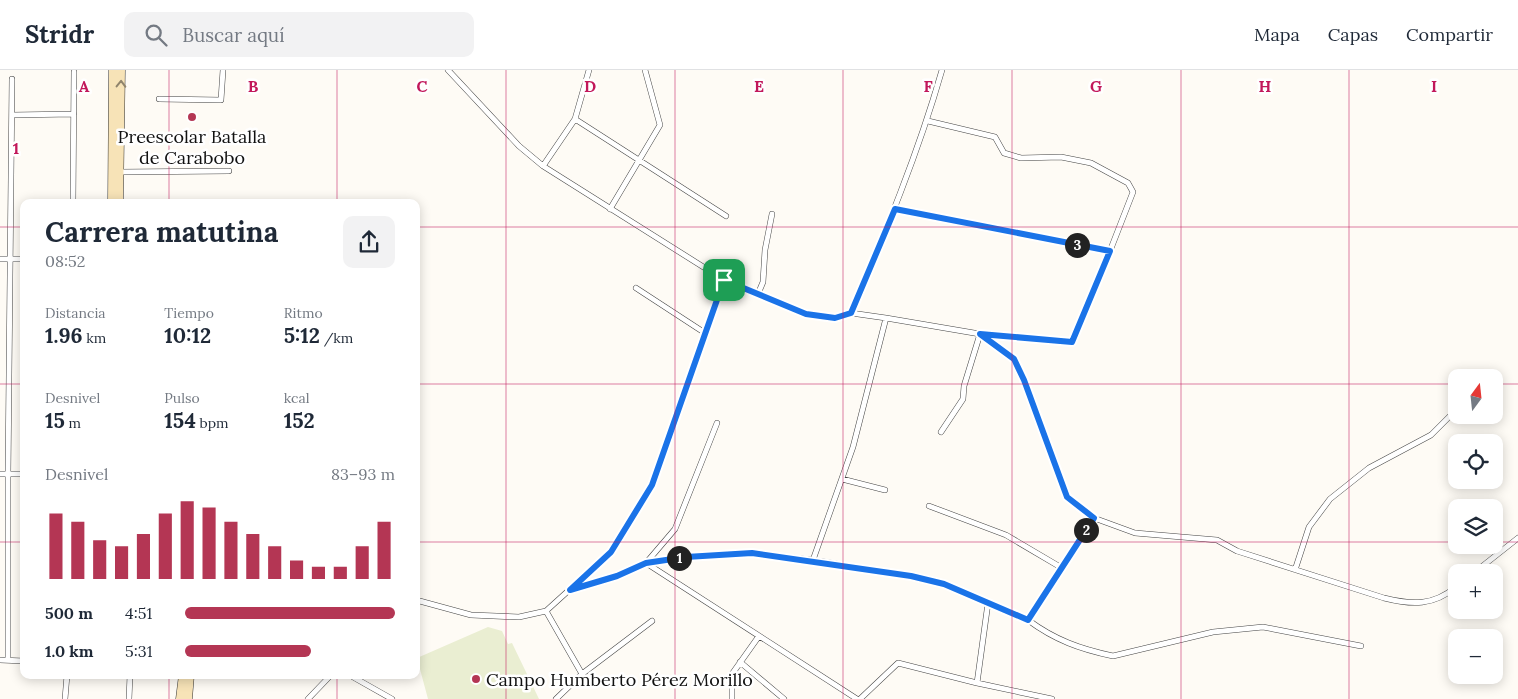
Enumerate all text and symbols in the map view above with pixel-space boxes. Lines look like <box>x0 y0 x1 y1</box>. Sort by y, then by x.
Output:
search box <box>124 12 474 57</box>
text: Stridr <box>25 19 94 50</box>
icon: search <box>142 21 170 49</box>
text: Buscar aquí <box>182 23 285 47</box>
text: Mapa <box>1254 23 1300 46</box>
text: Capas <box>1328 23 1378 46</box>
text: Compartir <box>1406 23 1493 46</box>
text: A <box>79 76 90 96</box>
text: B <box>248 76 259 96</box>
text: C <box>416 76 428 96</box>
text: D <box>584 76 596 96</box>
text: E <box>754 76 764 96</box>
text: F <box>923 76 933 96</box>
text: G <box>1090 76 1102 96</box>
text: H <box>1259 76 1272 96</box>
text: I <box>1431 76 1437 96</box>
one-way arrow <box>115 80 126 88</box>
marker: Preescolar Batalla de Carabobo <box>186 111 198 123</box>
place label: Preescolar Batalla de Carabobo <box>118 125 266 169</box>
text: 1 <box>13 138 19 158</box>
text: Carrera matutina <box>45 214 278 250</box>
button: share <box>343 216 395 268</box>
pin: 3 <box>1064 232 1090 258</box>
text: 3 <box>1074 236 1081 254</box>
text: 08:52 <box>45 251 85 271</box>
pin <box>703 259 745 301</box>
icon: arrive <box>710 266 738 294</box>
text: Distancia <box>45 304 106 322</box>
text: Tiempo <box>164 304 214 322</box>
text: Ritmo <box>284 304 323 322</box>
text: 1.96 <box>45 322 83 349</box>
text: 10:12 <box>164 322 211 349</box>
text: 5:12 <box>284 322 320 349</box>
text: km <box>83 329 106 347</box>
text: /km <box>320 329 353 347</box>
north arrow <box>1448 369 1502 424</box>
map controls <box>1448 369 1503 684</box>
text: Desnivel <box>45 389 100 407</box>
text: Pulso <box>164 389 200 407</box>
text: kcal <box>284 389 310 407</box>
text: 15 <box>45 407 65 434</box>
text: 154 <box>164 407 196 434</box>
text: 152 <box>284 407 315 434</box>
text: m <box>65 414 81 432</box>
text: bpm <box>196 414 229 432</box>
button: locate <box>1448 434 1503 489</box>
text: Desnivel <box>45 464 108 484</box>
text: 83–93 m <box>331 464 395 484</box>
button: layers <box>1448 499 1503 554</box>
pin: 2 <box>1074 518 1098 542</box>
text: 2 <box>1083 521 1090 539</box>
pin: 1 <box>666 546 692 570</box>
text: 1 <box>677 549 682 567</box>
button: + <box>1448 564 1503 619</box>
text: 500 m <box>45 603 93 623</box>
text: 4:51 <box>125 603 152 623</box>
button: − <box>1448 629 1503 684</box>
text: 1.0 km <box>45 641 94 661</box>
text: 5:31 <box>125 641 152 661</box>
place label: Campo Humberto Pérez Morillo <box>486 668 753 691</box>
marker: Campo Humberto Pérez Morillo <box>470 673 482 685</box>

